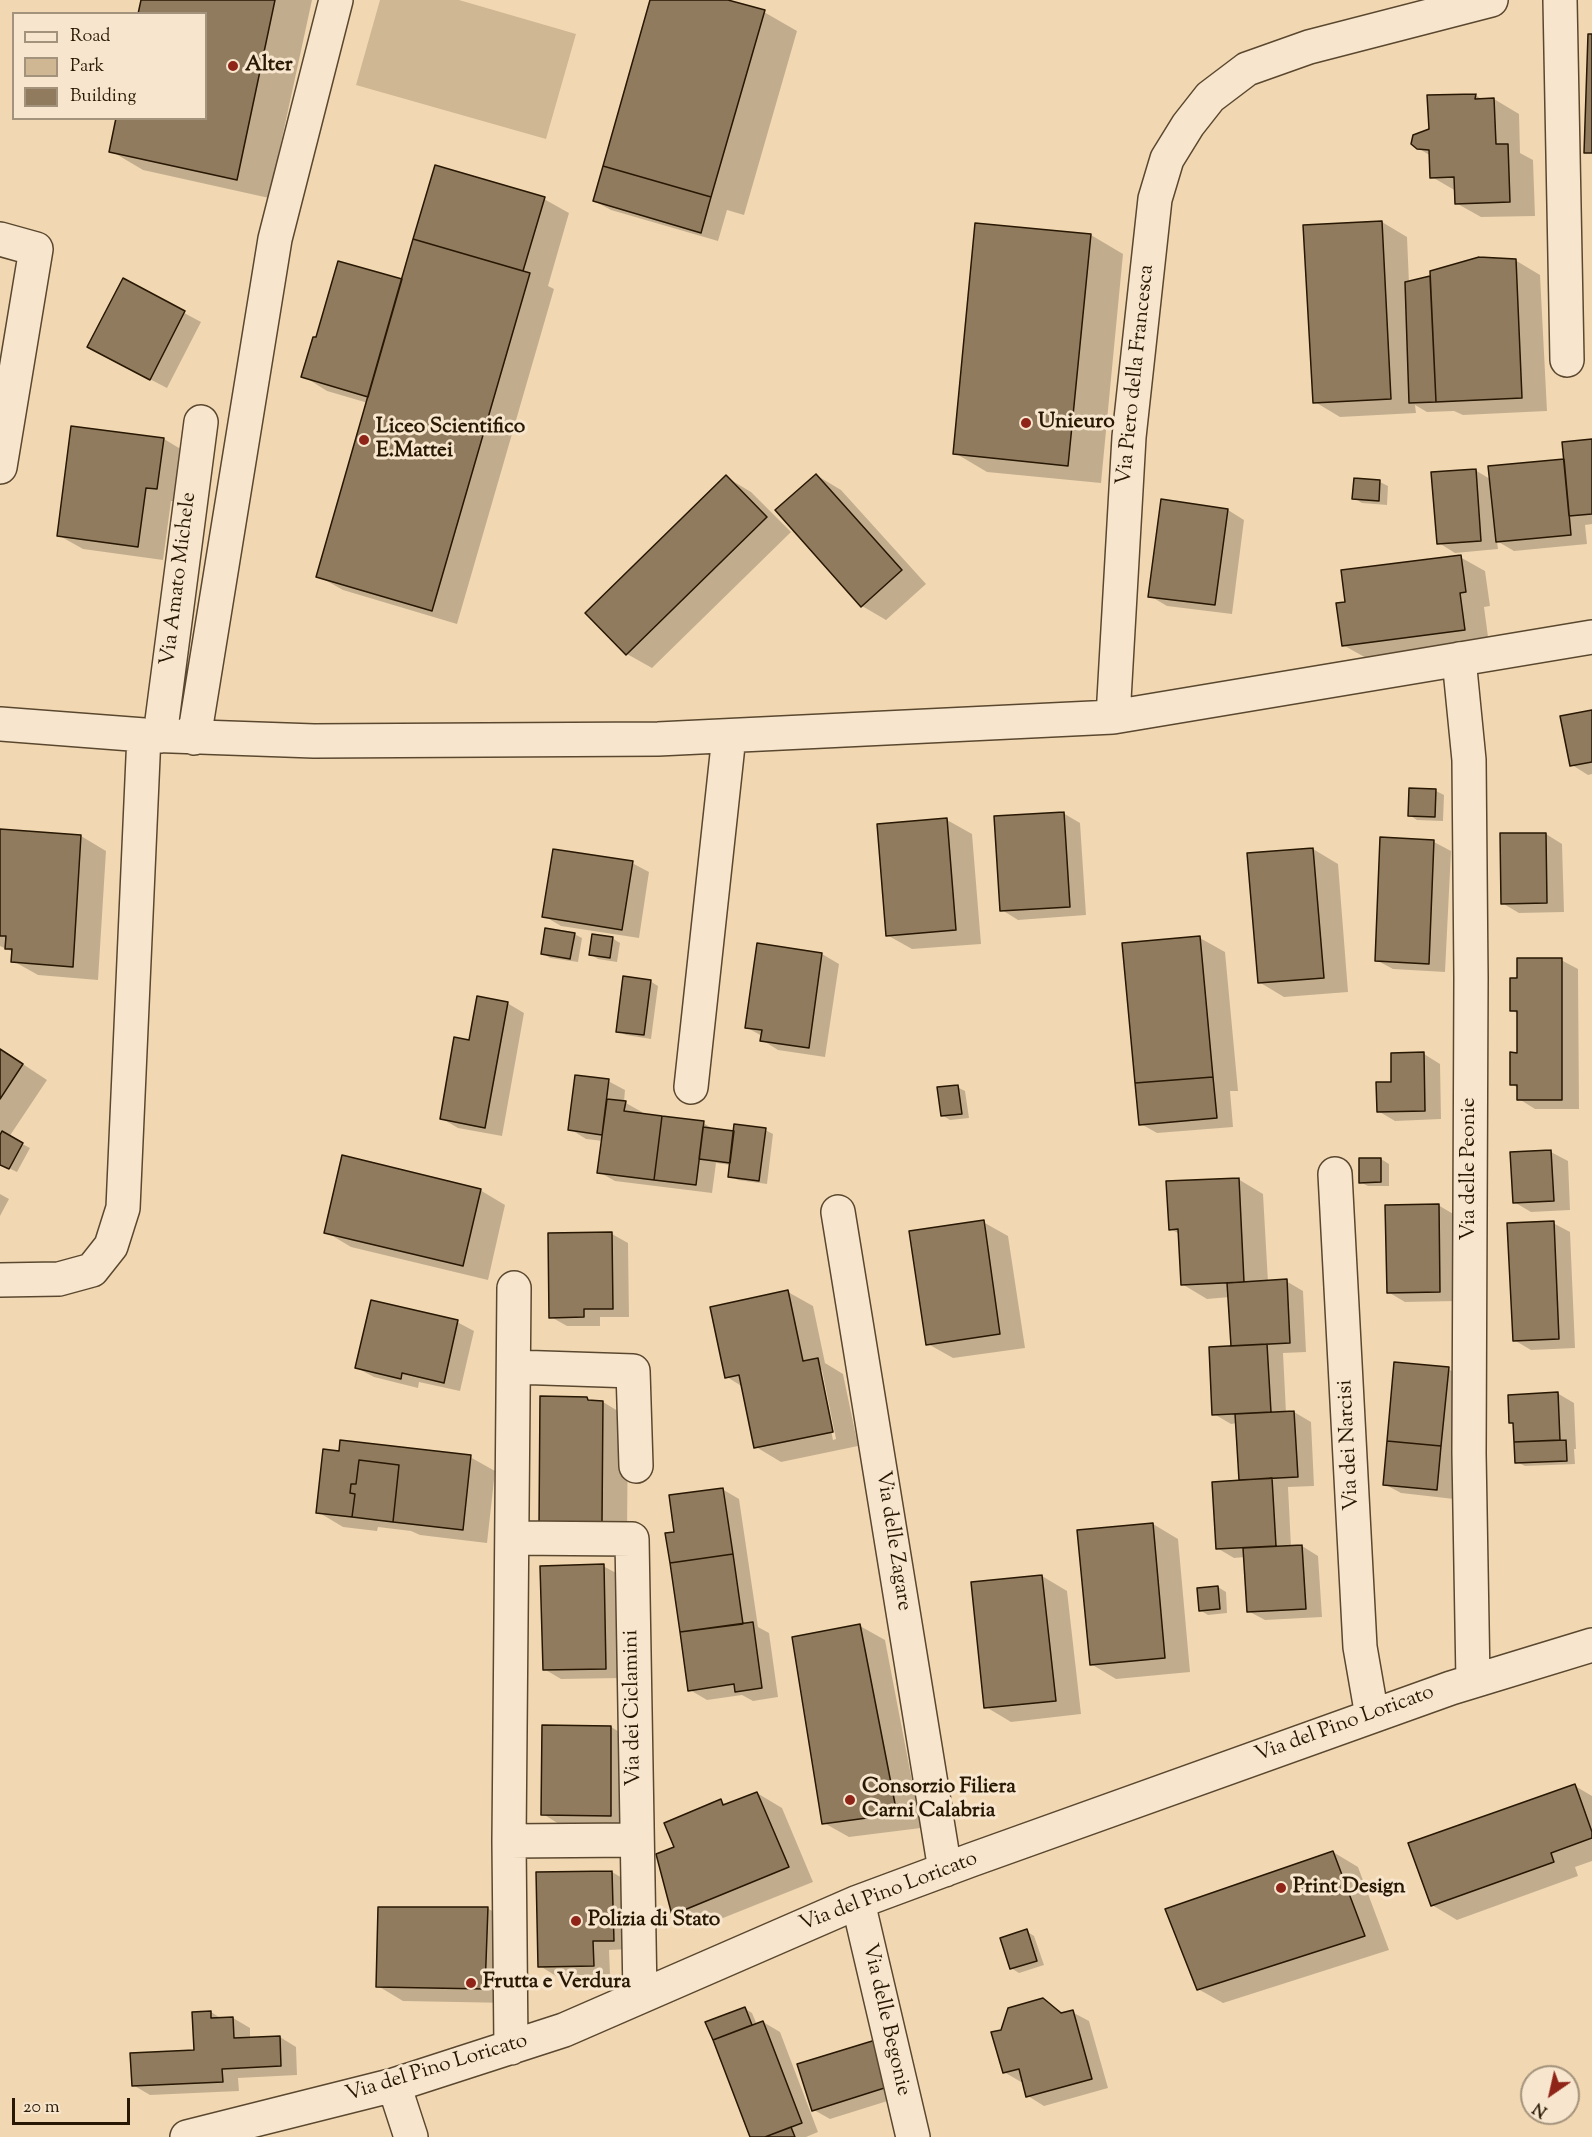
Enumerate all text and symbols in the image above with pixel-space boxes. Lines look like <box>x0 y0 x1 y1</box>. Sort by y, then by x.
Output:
legend <box>12 12 207 120</box>
text: Road <box>70 24 110 50</box>
place label: Alter <box>245 53 293 79</box>
text: Park <box>70 54 104 80</box>
marker: Alter <box>226 59 240 73</box>
text: Building <box>70 84 136 110</box>
street label: Via Piero della Francesca <box>1113 263 1161 487</box>
place label: Unieuro <box>1038 410 1115 436</box>
place label: Liceo Scientifico E.Mattei <box>376 415 525 465</box>
marker: Unieuro <box>1019 416 1033 430</box>
marker: Liceo Scientifico E.Mattei <box>357 433 371 447</box>
street label: Via Amato Michele <box>157 491 203 667</box>
street label: Via delle Peonie <box>1457 1097 1483 1241</box>
street label: Via dei Narcisi <box>1334 1379 1366 1511</box>
street label: Via delle Zagare <box>868 1469 916 1613</box>
street label: Via dei Ciclamini <box>620 1629 648 1787</box>
street label: Via del Pino Loricato <box>1252 1681 1438 1769</box>
place label: Consorzio Filiera Carni Calabria <box>862 1775 1016 1825</box>
marker: Consorzio Filiera Carni Calabria <box>843 1793 857 1807</box>
street label: Via del Pino Loricato <box>796 1847 982 1939</box>
place label: Print Design <box>1293 1875 1405 1901</box>
marker: Print Design <box>1274 1881 1288 1895</box>
place label: Polizia di Stato <box>588 1908 720 1934</box>
marker: Polizia di Stato <box>569 1914 583 1928</box>
street label: Via delle Begonie <box>855 1941 915 2099</box>
place label: Frutta e Verdura <box>483 1970 631 1996</box>
marker: Frutta e Verdura <box>464 1976 478 1990</box>
street label: Via del Pino Loricato <box>343 2029 531 2109</box>
north arrow <box>1520 2065 1580 2125</box>
scale bar <box>15 2086 134 2124</box>
text: 20 m <box>23 2095 60 2121</box>
text: N <box>1529 2096 1553 2122</box>

